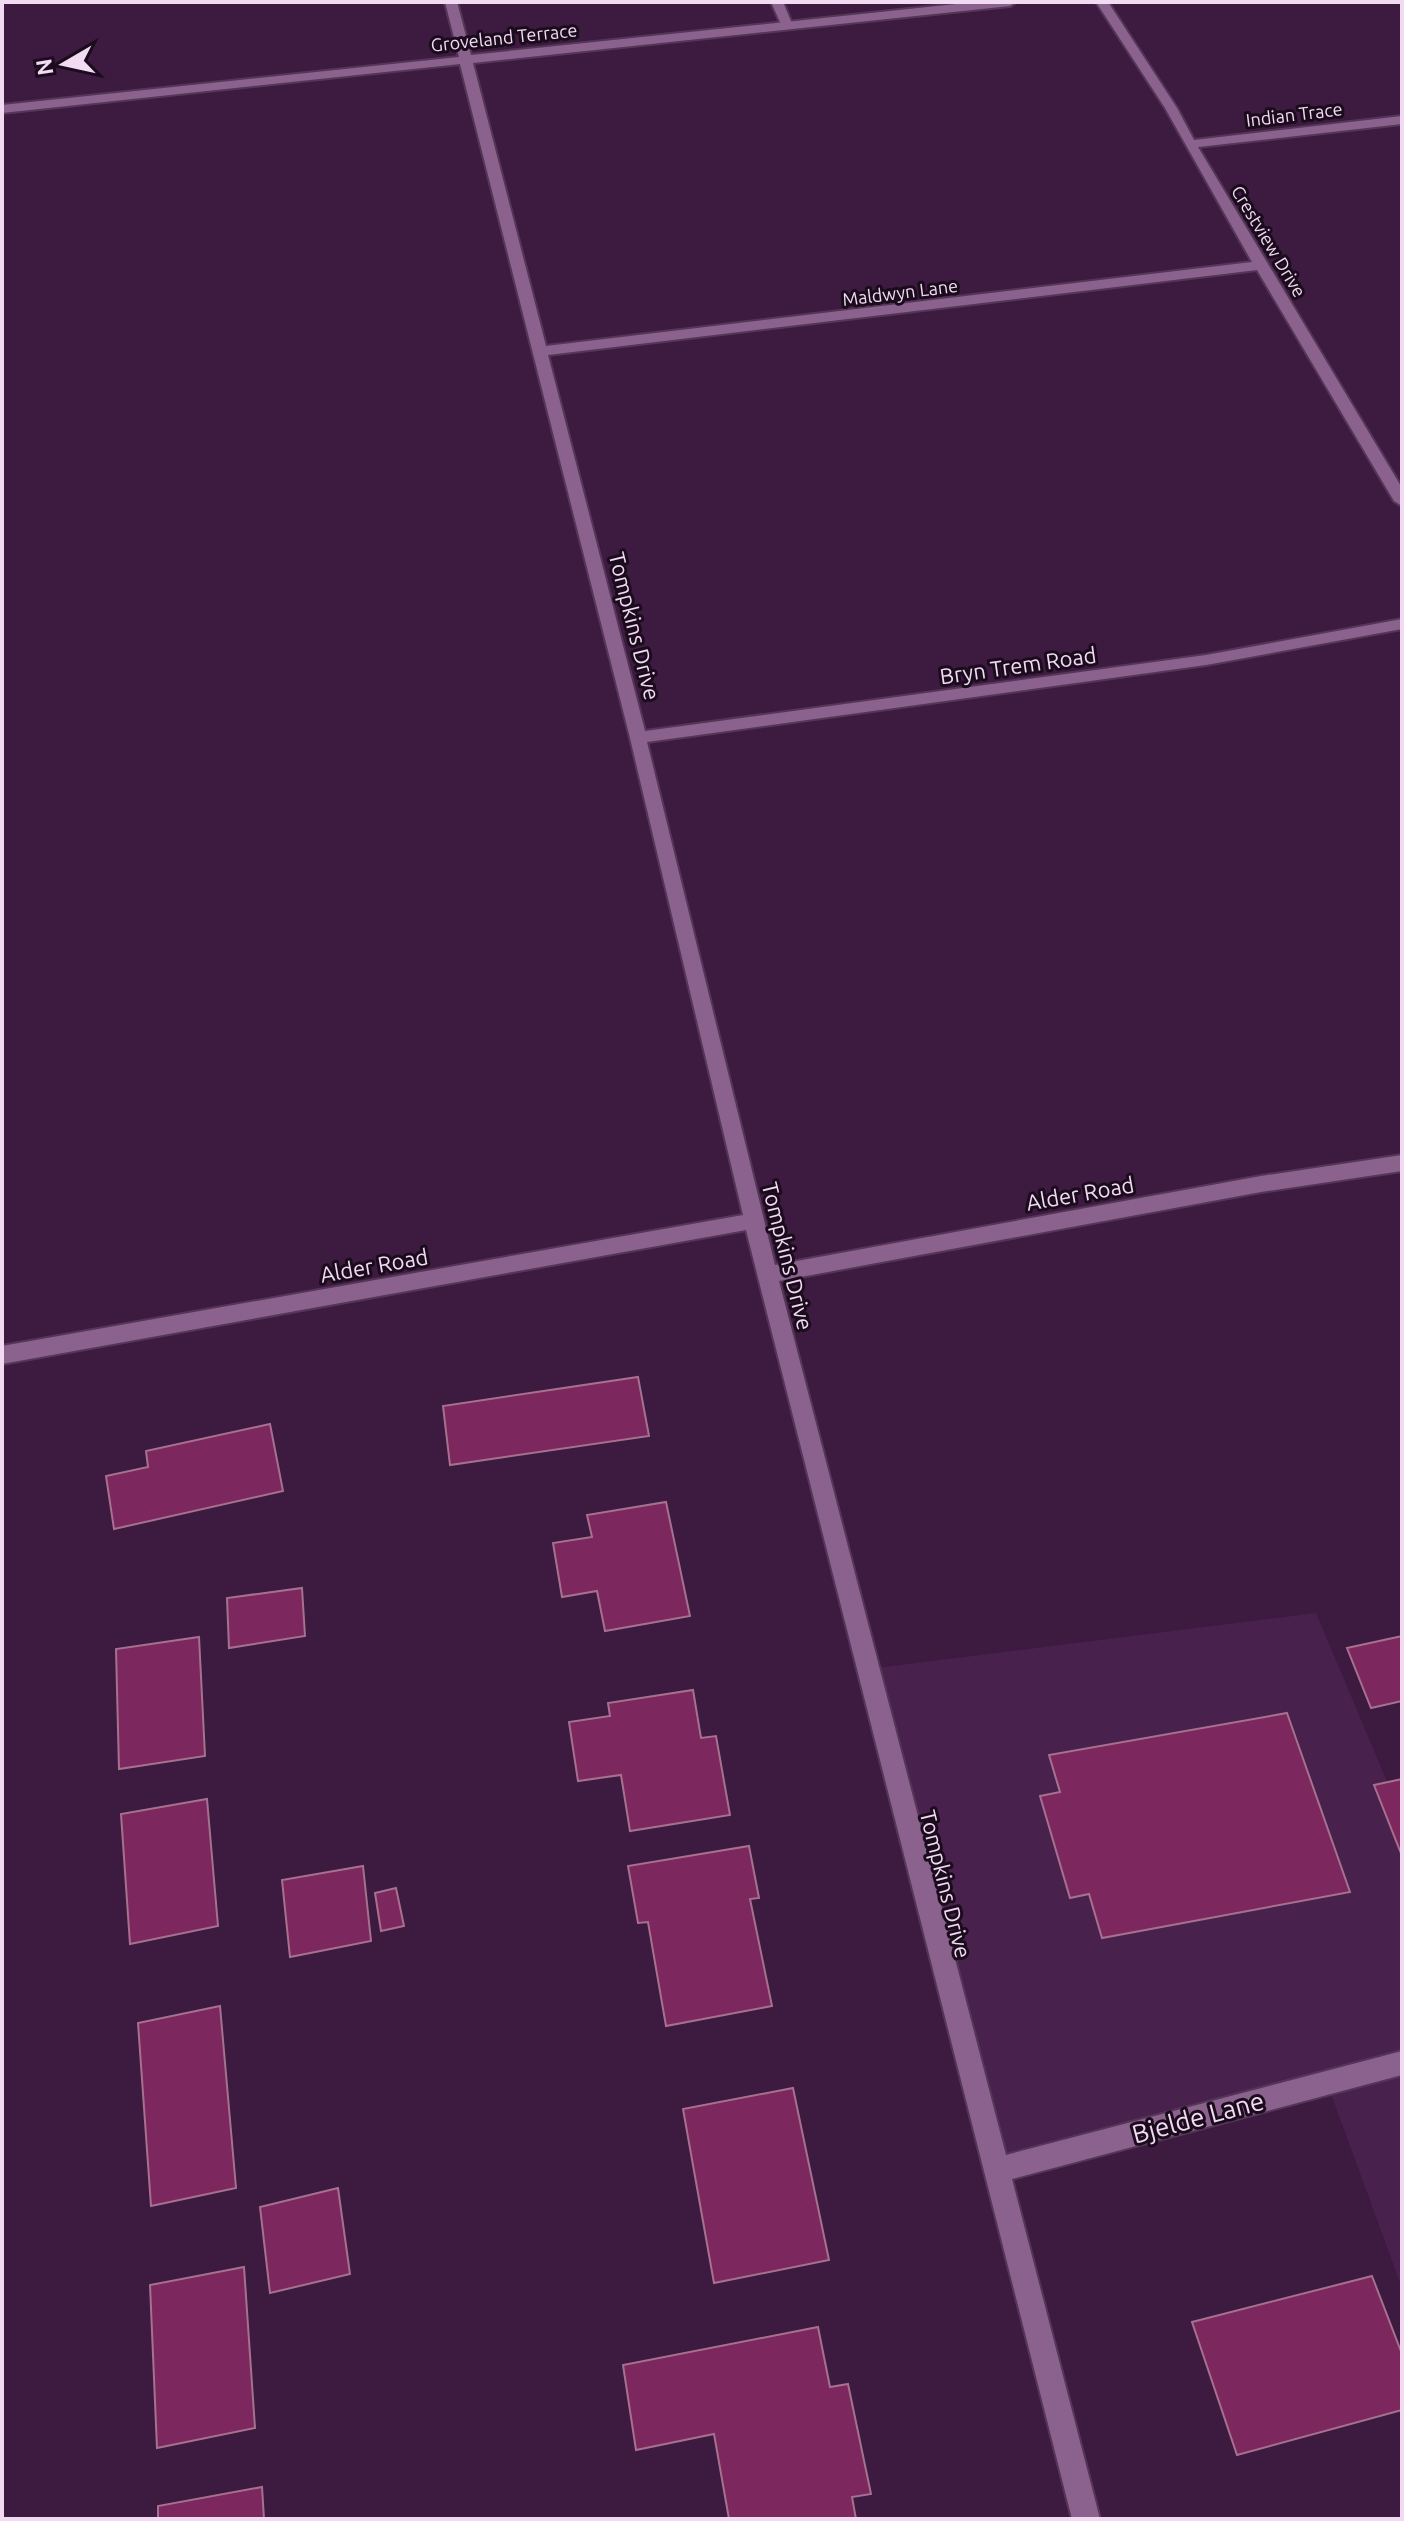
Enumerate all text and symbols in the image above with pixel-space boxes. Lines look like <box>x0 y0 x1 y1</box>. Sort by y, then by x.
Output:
street label: Groveland Terrace <box>430 19 578 55</box>
north arrow <box>24 24 104 104</box>
text: N <box>30 57 57 77</box>
street label: Indian Trace <box>1245 98 1343 130</box>
street label: Crestview Drive <box>1228 182 1310 300</box>
street label: Maldwyn Lane <box>841 275 959 309</box>
street label: Tompkins Drive <box>605 549 665 703</box>
street label: Bryn Trem Road <box>938 642 1098 688</box>
street label: Alder Road <box>1024 1171 1136 1215</box>
street label: Tompkins Drive <box>758 1179 818 1333</box>
street label: Alder Road <box>318 1243 430 1287</box>
street label: Tompkins Drive <box>916 1807 976 1961</box>
street label: Bjelde Lane <box>1129 2085 1267 2149</box>

